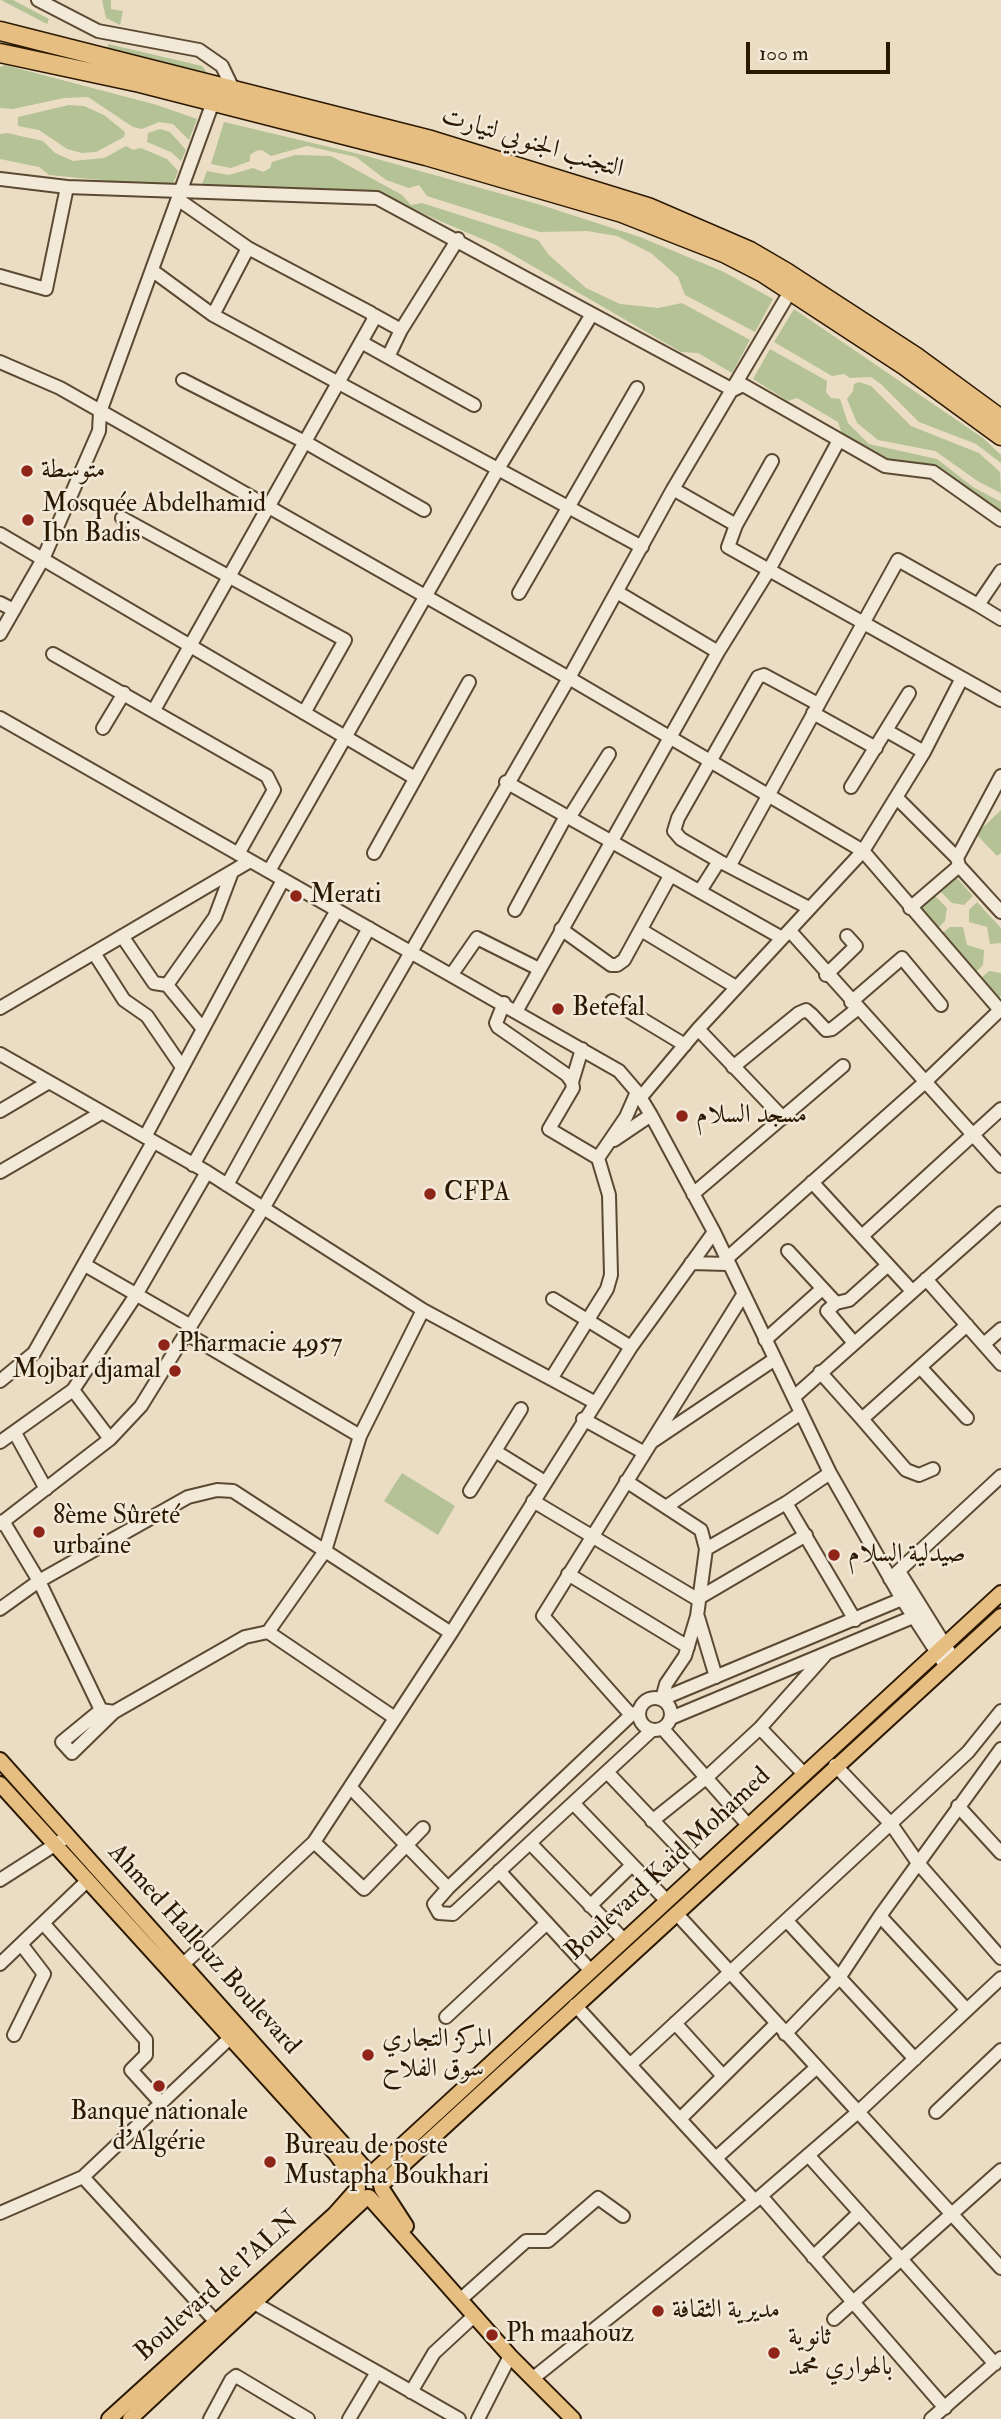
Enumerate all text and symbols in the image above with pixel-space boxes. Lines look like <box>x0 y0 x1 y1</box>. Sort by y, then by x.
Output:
scale bar <box>749 28 892 72</box>
text: 100 m <box>759 40 809 67</box>
street label: التجنب الجنوبي لتيارت <box>437 101 627 187</box>
place label: متوسطة <box>41 455 105 487</box>
marker: متوسطة <box>19 463 35 479</box>
place label: Mosquée Abdelhamid Ibn Badis <box>42 489 266 550</box>
marker: Mosquée Abdelhamid Ibn Badis <box>20 512 36 528</box>
place label: Merati <box>310 880 381 912</box>
marker: Merati <box>288 888 304 904</box>
place label: Betefal <box>572 993 645 1025</box>
marker: Betefal <box>550 1001 566 1017</box>
place label: مسجد السلام <box>696 1100 807 1132</box>
marker: مسجد السلام <box>674 1108 690 1124</box>
place label: CFPA <box>444 1178 510 1210</box>
marker: CFPA <box>422 1186 438 1202</box>
place label: Pharmacie 4957 <box>178 1329 342 1361</box>
marker: Pharmacie 4957 <box>156 1337 172 1353</box>
place label: Mojbar djamal <box>12 1355 161 1387</box>
marker: Mojbar djamal <box>167 1363 183 1379</box>
place label: 8ème Sûreté urbaine <box>53 1501 180 1562</box>
marker: 8ème Sûreté urbaine <box>31 1524 47 1540</box>
place label: صيدلية السلام <box>848 1539 966 1571</box>
marker: صيدلية السلام <box>826 1547 842 1563</box>
street label: Boulevard Kaid Mohamed <box>560 1762 778 1968</box>
street label: Ahmed Hallouz Boulevard <box>100 1838 306 2062</box>
place label: المركز التجاري سوق الفلاح <box>382 2024 492 2086</box>
marker: المركز التجاري سوق الفلاح <box>360 2047 376 2063</box>
marker: Banque nationale d'Algérie <box>151 2078 167 2094</box>
place label: Banque nationale d'Algérie <box>70 2097 248 2158</box>
place label: Bureau de poste Mustapha Boukhari <box>284 2131 489 2192</box>
marker: Bureau de poste Mustapha Boukhari <box>262 2154 278 2170</box>
street label: Boulevard de l'ALN <box>129 2205 307 2369</box>
place label: مديرية الثقافة <box>672 2295 780 2327</box>
marker: مديرية الثقافة <box>650 2303 666 2319</box>
place label: Ph maahouz <box>506 2319 634 2351</box>
place label: ثانوية بالهواري محمد <box>788 2322 893 2384</box>
marker: Ph maahouz <box>484 2327 500 2343</box>
marker: ثانوية بالهواري محمد <box>766 2345 782 2361</box>

